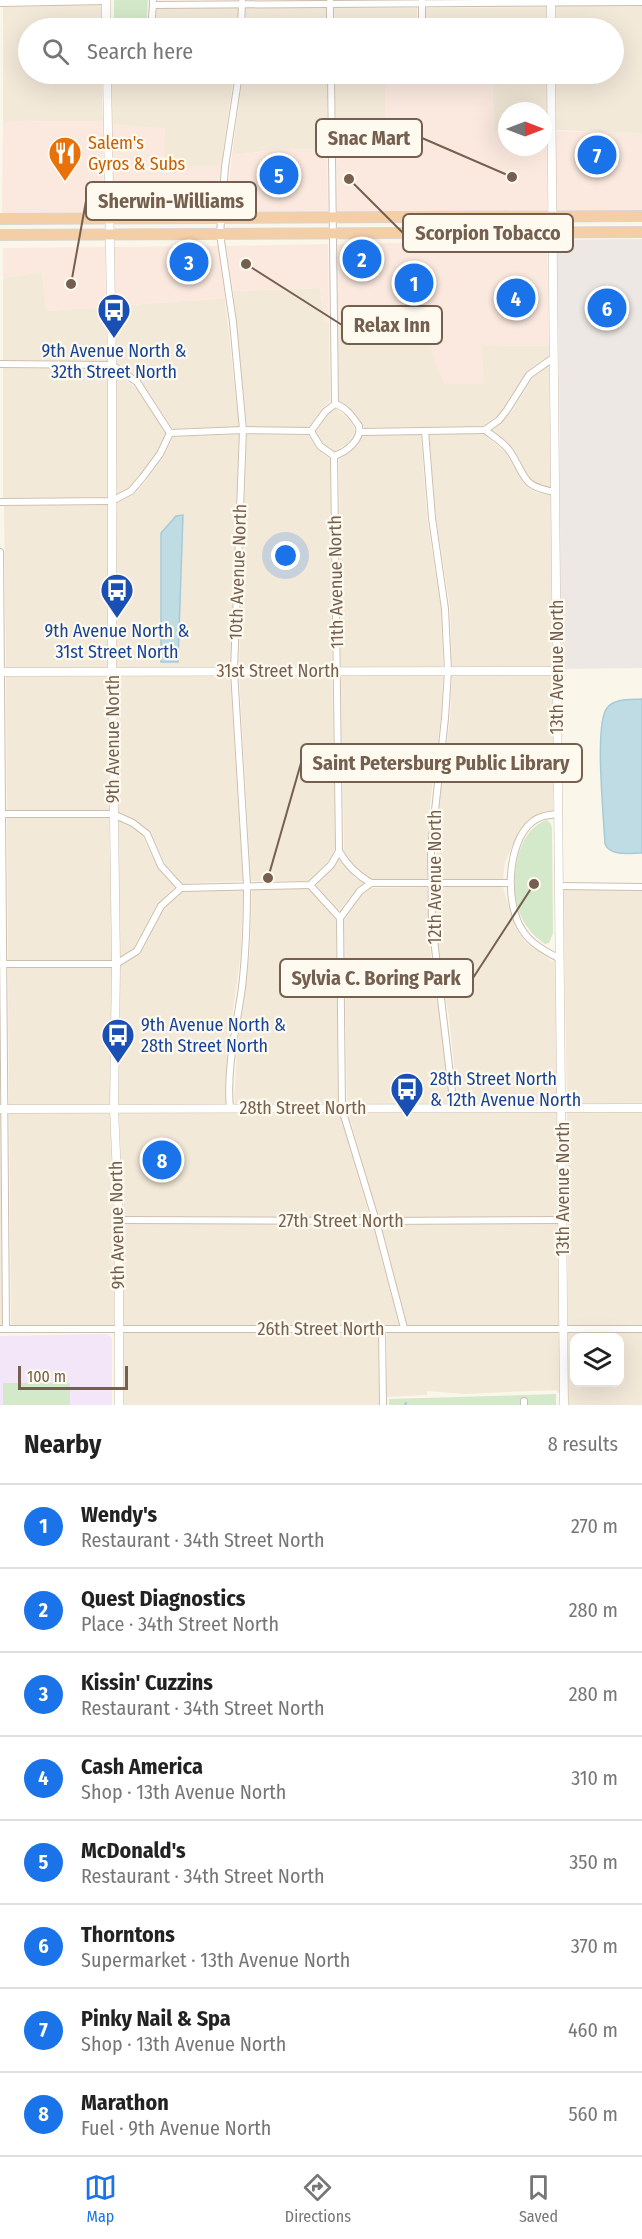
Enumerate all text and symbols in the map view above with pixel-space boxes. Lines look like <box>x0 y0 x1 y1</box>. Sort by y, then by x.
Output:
search box <box>18 18 624 84</box>
icon: search <box>39 35 72 68</box>
text: Search here <box>87 38 193 65</box>
north arrow <box>498 102 552 156</box>
callout: Snac Mart <box>316 119 422 157</box>
text: Snac Mart <box>328 126 411 150</box>
place label: Salem's Gyros & Subs <box>88 132 186 175</box>
pin: 7 <box>578 132 616 178</box>
restaurant icon: Salem's Gyros & Subs <box>47 135 83 182</box>
pin: 5 <box>260 152 298 198</box>
callout: Sherwin-Williams <box>86 182 256 220</box>
text: Sherwin-Williams <box>98 189 244 213</box>
callout: Scorpion Tobacco <box>403 214 573 252</box>
text: Scorpion Tobacco <box>415 221 561 245</box>
pin: 2 <box>342 236 382 282</box>
pin: 3 <box>170 240 208 284</box>
pin: 1 <box>394 260 434 306</box>
pin: 4 <box>496 276 536 320</box>
pin: 6 <box>588 286 626 330</box>
bus stop icon: 9th Avenue North & 32th Street North <box>96 292 132 339</box>
callout: Relax Inn <box>342 306 442 344</box>
text: Relax Inn <box>354 313 430 337</box>
place label: 9th Avenue North & 32th Street North <box>42 340 186 383</box>
street label: 10th Avenue North <box>225 503 251 641</box>
street label: 11th Avenue North <box>324 515 348 649</box>
your location <box>271 541 300 570</box>
bus stop icon: 9th Avenue North & 31st Street North <box>99 572 135 619</box>
street label: 13th Avenue North <box>546 599 568 735</box>
place label: 9th Avenue North & 31st Street North <box>45 620 189 663</box>
street label: 31st Street North <box>216 660 340 682</box>
street label: 9th Avenue North <box>102 675 124 803</box>
callout: Saint Petersburg Public Library <box>301 744 582 782</box>
text: Saint Petersburg Public Library <box>313 751 570 775</box>
street label: 12th Avenue North <box>424 810 446 944</box>
callout: Sylvia C. Boring Park <box>280 959 473 997</box>
text: Sylvia C. Boring Park <box>291 966 461 990</box>
place label: 9th Avenue North & 28th Street North <box>141 1014 286 1057</box>
bus stop icon: 9th Avenue North & 28th Street North <box>100 1017 136 1064</box>
place label: 28th Street North & 12th Avenue North <box>430 1068 581 1111</box>
bus stop icon: 28th Street North & 12th Avenue North <box>389 1071 425 1118</box>
street label: 28th Street North <box>239 1097 367 1119</box>
street label: 13th Avenue North <box>552 1121 574 1257</box>
pin: 8 <box>142 1138 182 1182</box>
street label: 9th Avenue North <box>105 1160 129 1290</box>
street label: 27th Street North <box>278 1210 404 1232</box>
street label: 26th Street North <box>257 1318 385 1340</box>
map controls <box>570 1333 624 1387</box>
button: layers <box>570 1333 624 1387</box>
scale bar <box>18 1363 128 1390</box>
text: 100 m <box>27 1367 66 1386</box>
text: Nearby <box>24 1429 101 1460</box>
text: 8 results <box>548 1432 618 1456</box>
text: Wendy's <box>81 1501 157 1528</box>
text: 1 <box>39 1514 48 1538</box>
text: 270 m <box>571 1514 618 1538</box>
text: Restaurant · 34th Street North <box>81 1528 325 1552</box>
text: Quest Diagnostics <box>81 1585 245 1612</box>
text: 2 <box>39 1598 48 1622</box>
text: 280 m <box>569 1598 618 1622</box>
text: Place · 34th Street North <box>81 1612 279 1636</box>
text: Kissin' Cuzzins <box>81 1669 213 1696</box>
text: 3 <box>39 1682 48 1706</box>
text: 280 m <box>569 1682 618 1706</box>
text: Restaurant · 34th Street North <box>81 1696 325 1720</box>
text: Cash America <box>81 1753 203 1780</box>
text: 4 <box>38 1766 49 1790</box>
text: 310 m <box>571 1766 618 1790</box>
text: Shop · 13th Avenue North <box>81 1780 286 1804</box>
text: McDonald's <box>81 1837 186 1864</box>
text: 5 <box>39 1850 48 1874</box>
text: 350 m <box>569 1850 618 1874</box>
text: Restaurant · 34th Street North <box>81 1864 325 1888</box>
text: Thorntons <box>81 1921 175 1948</box>
text: 6 <box>38 1934 49 1958</box>
text: 370 m <box>571 1934 618 1958</box>
text: Supermarket · 13th Avenue North <box>81 1948 350 1972</box>
text: Pinky Nail & Spa <box>81 2005 231 2032</box>
text: 7 <box>39 2018 48 2042</box>
text: 460 m <box>568 2018 618 2042</box>
text: Shop · 13th Avenue North <box>81 2032 286 2056</box>
text: Marathon <box>81 2089 169 2116</box>
text: 8 <box>38 2102 49 2126</box>
text: 560 m <box>568 2102 618 2126</box>
text: Fuel · 9th Avenue North <box>81 2116 271 2140</box>
tab: Map <box>84 2171 117 2226</box>
tab: Directions <box>285 2171 351 2226</box>
tab: Saved <box>519 2171 558 2226</box>

